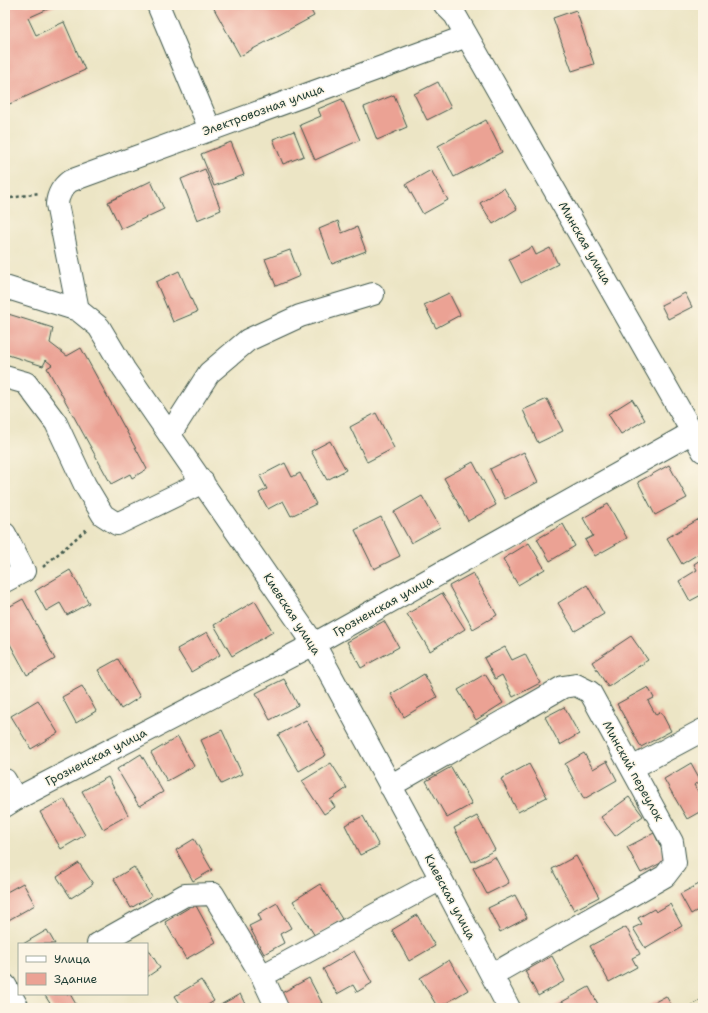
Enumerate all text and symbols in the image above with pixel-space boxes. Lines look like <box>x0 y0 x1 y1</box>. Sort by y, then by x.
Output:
street label: Электровозная улица <box>200 80 326 139</box>
street label: Минская улица <box>555 199 615 288</box>
street label: Киевская улица <box>260 570 325 658</box>
street label: Грозненская улица <box>330 572 436 640</box>
street label: Минский переулок <box>599 718 668 825</box>
street label: Грозненская улица <box>42 724 150 790</box>
street label: Киевская улица <box>421 851 480 943</box>
legend <box>18 943 148 995</box>
text: Улица <box>54 951 91 967</box>
text: Здание <box>54 971 98 987</box>

